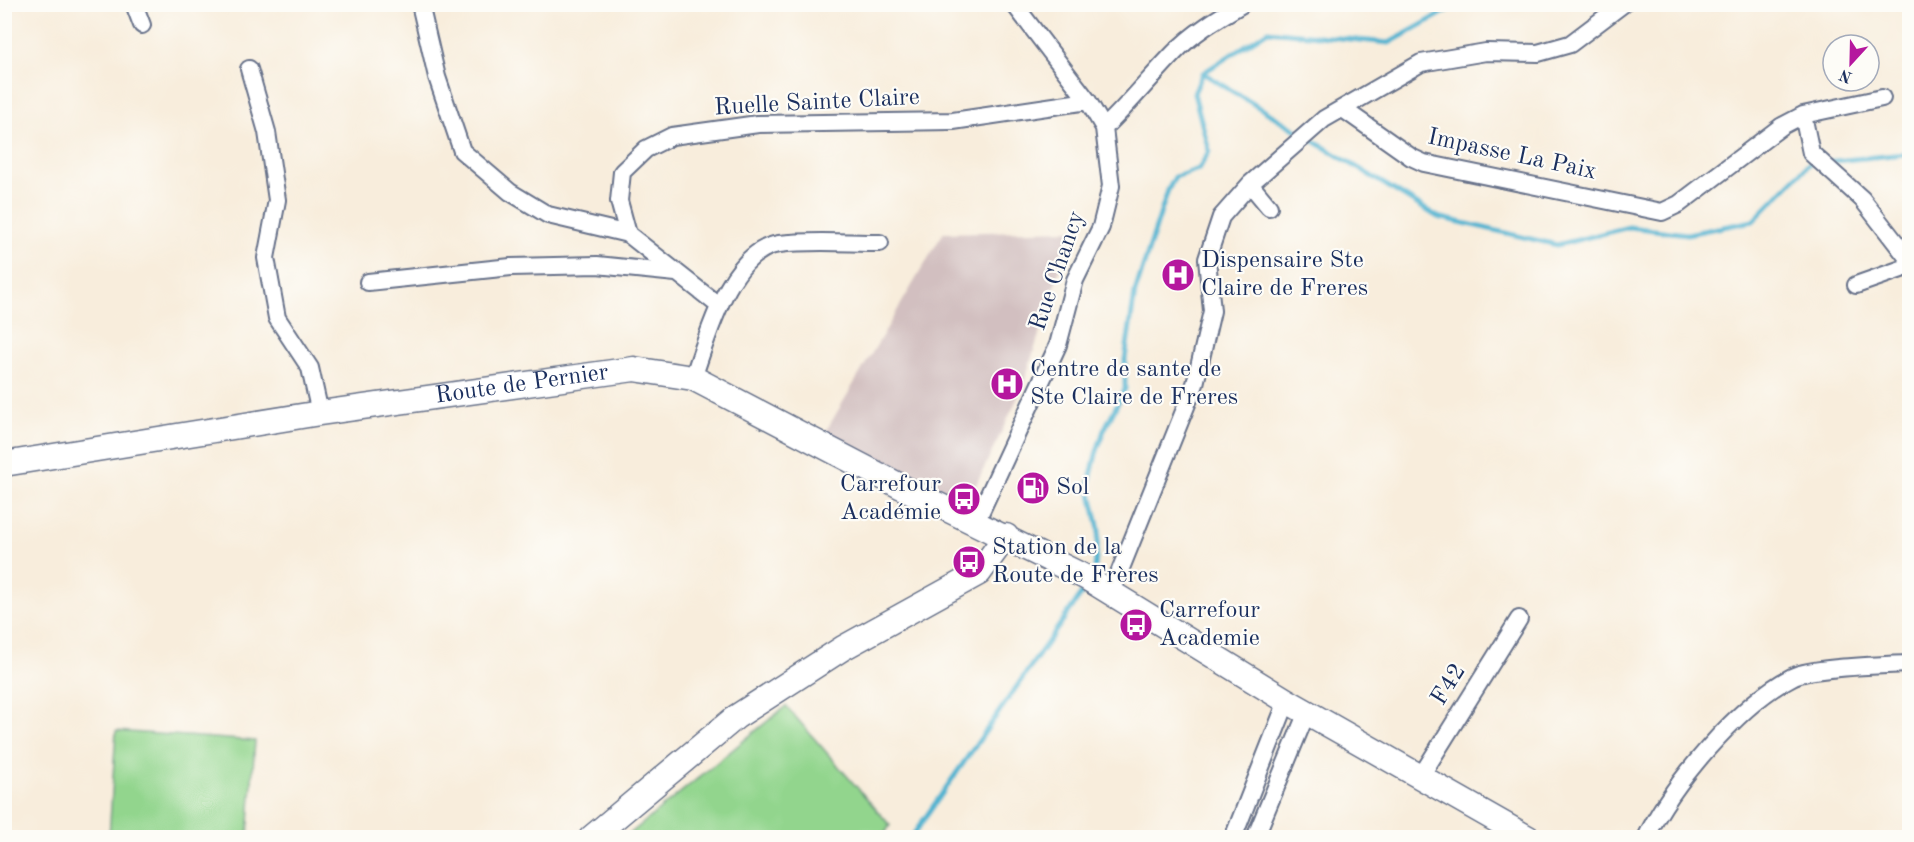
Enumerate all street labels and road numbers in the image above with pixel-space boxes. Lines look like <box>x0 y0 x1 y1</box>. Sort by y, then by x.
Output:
street label: Ruelle Sainte Claire <box>714 86 920 120</box>
street label: Impasse La Paix <box>1425 125 1599 185</box>
street label: Rue Chancy <box>1026 208 1090 334</box>
street label: Route de Pernier <box>434 361 610 409</box>
street label: F42 <box>1427 660 1471 710</box>

